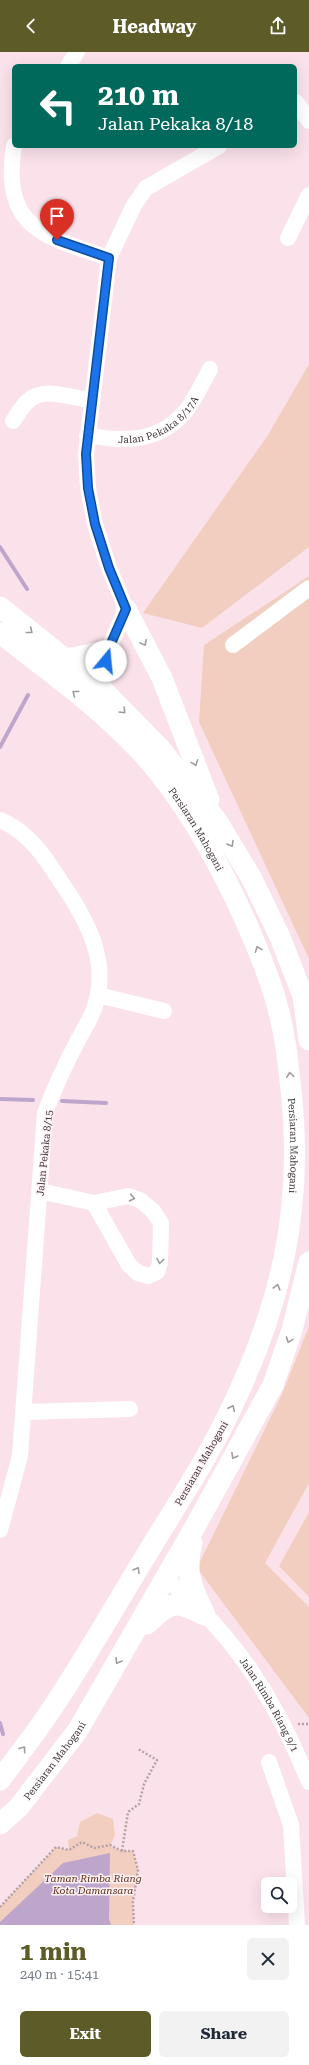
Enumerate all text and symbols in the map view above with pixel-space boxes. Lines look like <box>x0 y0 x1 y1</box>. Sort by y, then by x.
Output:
icon: back <box>20 15 42 37</box>
icon: share <box>267 15 289 37</box>
text: Headway <box>113 16 196 37</box>
text: 210 m <box>98 79 179 112</box>
icon: left <box>32 80 84 132</box>
text: Jalan Pekaka 8/18 <box>98 113 253 134</box>
pin <box>40 199 74 240</box>
icon: arrive <box>46 205 68 227</box>
street label: Jalan Pekaka 8/17A <box>118 394 201 445</box>
one-way arrow <box>26 627 33 634</box>
one-way arrow <box>139 639 147 646</box>
position arrow <box>85 640 127 682</box>
one-way arrow <box>73 691 80 698</box>
one-way arrow <box>118 706 126 714</box>
one-way arrow <box>190 759 198 766</box>
street label: Persiaran Mahogani <box>166 786 225 873</box>
one-way arrow <box>227 840 234 847</box>
one-way arrow <box>254 946 262 953</box>
one-way arrow <box>285 1072 294 1078</box>
street label: Persiaran Mahogani <box>286 1097 300 1194</box>
street label: Jalan Pekaka 8/15 <box>35 1109 55 1197</box>
one-way arrow <box>128 1194 135 1202</box>
one-way arrow <box>156 1258 164 1265</box>
one-way arrow <box>273 1284 281 1290</box>
one-way arrow <box>285 1336 293 1343</box>
one-way arrow <box>227 1405 235 1412</box>
street label: Persiaran Mahogani <box>173 1419 230 1507</box>
one-way arrow <box>231 1452 239 1459</box>
one-way arrow <box>132 1567 139 1574</box>
street label: Jalan Rimba Riang 9/1 <box>237 1655 301 1754</box>
one-way arrow <box>116 1657 123 1664</box>
street label: Persiaran Mahogani <box>22 1719 88 1802</box>
one-way arrow <box>18 1746 26 1753</box>
park label: Taman Rimba Riang Kota Damansara <box>44 1873 142 1896</box>
map controls <box>261 1877 297 1913</box>
button: search <box>261 1877 297 1913</box>
text: 1 min <box>20 1938 87 1966</box>
button: close <box>247 1938 289 1980</box>
text: 240 m · 15:41 <box>20 1967 99 1982</box>
button: Exit <box>20 2011 151 2057</box>
button: Share <box>159 2011 289 2057</box>

